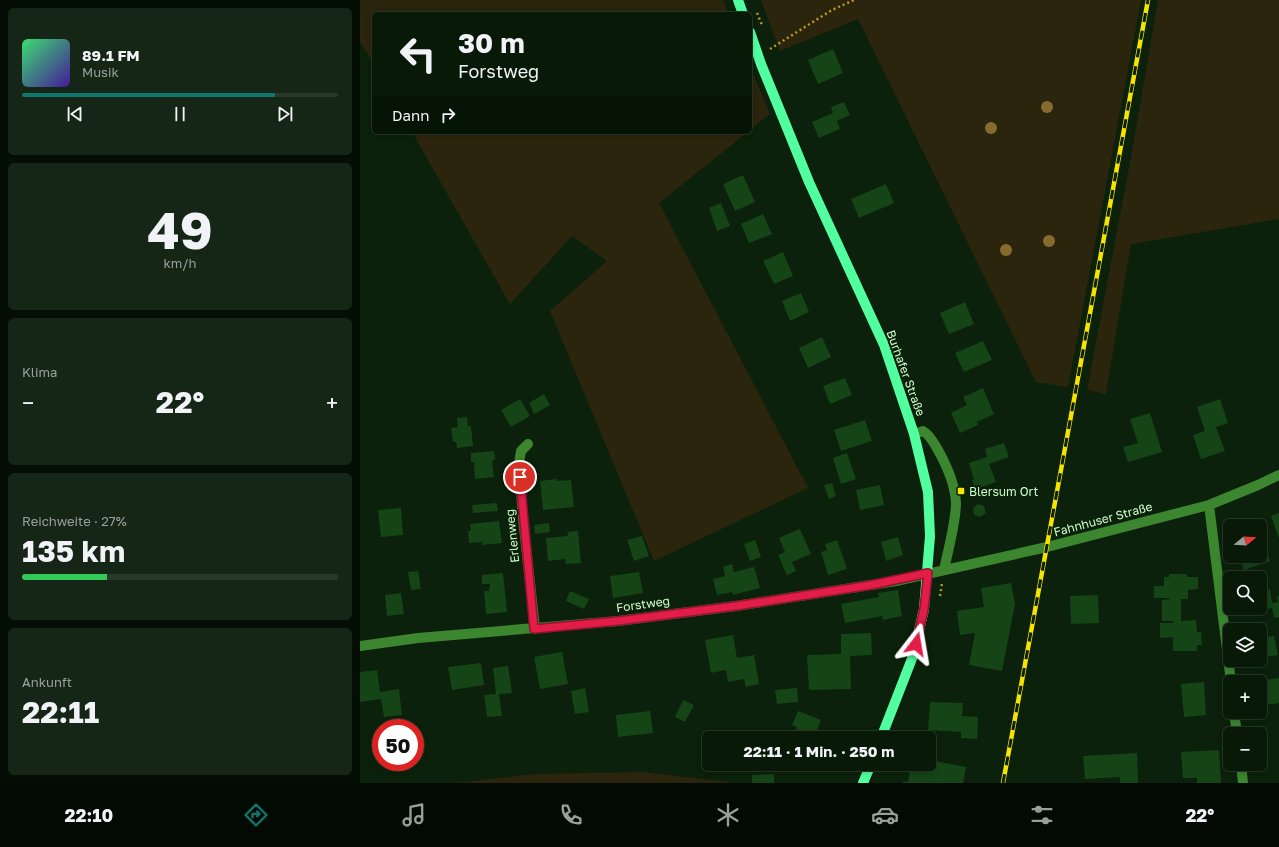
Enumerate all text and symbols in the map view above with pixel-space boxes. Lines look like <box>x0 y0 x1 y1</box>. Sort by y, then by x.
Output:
text: 30 m <box>458 26 525 59</box>
icon: left <box>392 28 444 80</box>
text: 89.1 FM <box>82 46 140 64</box>
text: Forstweg <box>458 60 539 82</box>
text: Musik <box>82 64 119 80</box>
icon: previous <box>64 103 86 125</box>
icon: pause <box>169 103 191 125</box>
icon: next <box>274 103 296 125</box>
icon: right <box>437 104 459 126</box>
text: Dann <box>392 106 429 124</box>
text: 49 <box>147 198 213 260</box>
text: km/h <box>163 255 197 271</box>
street label: Burhafer Straße <box>883 328 929 418</box>
text: Klima <box>22 364 57 380</box>
text: 22° <box>156 384 204 420</box>
text: − <box>22 389 34 416</box>
text: + <box>326 389 338 416</box>
pin <box>503 460 537 494</box>
icon: arrive <box>509 466 531 488</box>
place label: Blersum Ort <box>969 484 1038 499</box>
marker: Blersum Ort <box>956 486 966 496</box>
street label: Fahnhuser Straße <box>1052 499 1154 539</box>
street label: Erlenweg <box>502 508 522 564</box>
text: Reichweite · 27% <box>22 513 127 529</box>
north arrow <box>1223 519 1267 563</box>
map controls <box>1223 519 1267 771</box>
text: 135 km <box>22 533 125 569</box>
button: search <box>1223 571 1267 615</box>
street label: Forstweg <box>615 593 671 615</box>
position arrow <box>895 623 937 665</box>
button: layers <box>1223 623 1267 667</box>
text: Ankunft <box>22 674 72 690</box>
button: + <box>1223 675 1267 719</box>
text: 22:11 <box>22 694 99 730</box>
speed limit sign: 50 <box>372 719 424 771</box>
button: − <box>1223 727 1267 771</box>
text: 22:11 · 1 Min. · 250 m <box>744 742 894 760</box>
icon: directions <box>242 801 270 829</box>
icon: music <box>400 801 428 829</box>
icon: phone <box>557 801 585 829</box>
icon: climate <box>714 801 742 829</box>
icon: car <box>871 801 899 829</box>
icon: filters <box>1028 801 1056 829</box>
text: 22:10 <box>65 804 113 826</box>
text: 22° <box>1185 804 1214 826</box>

